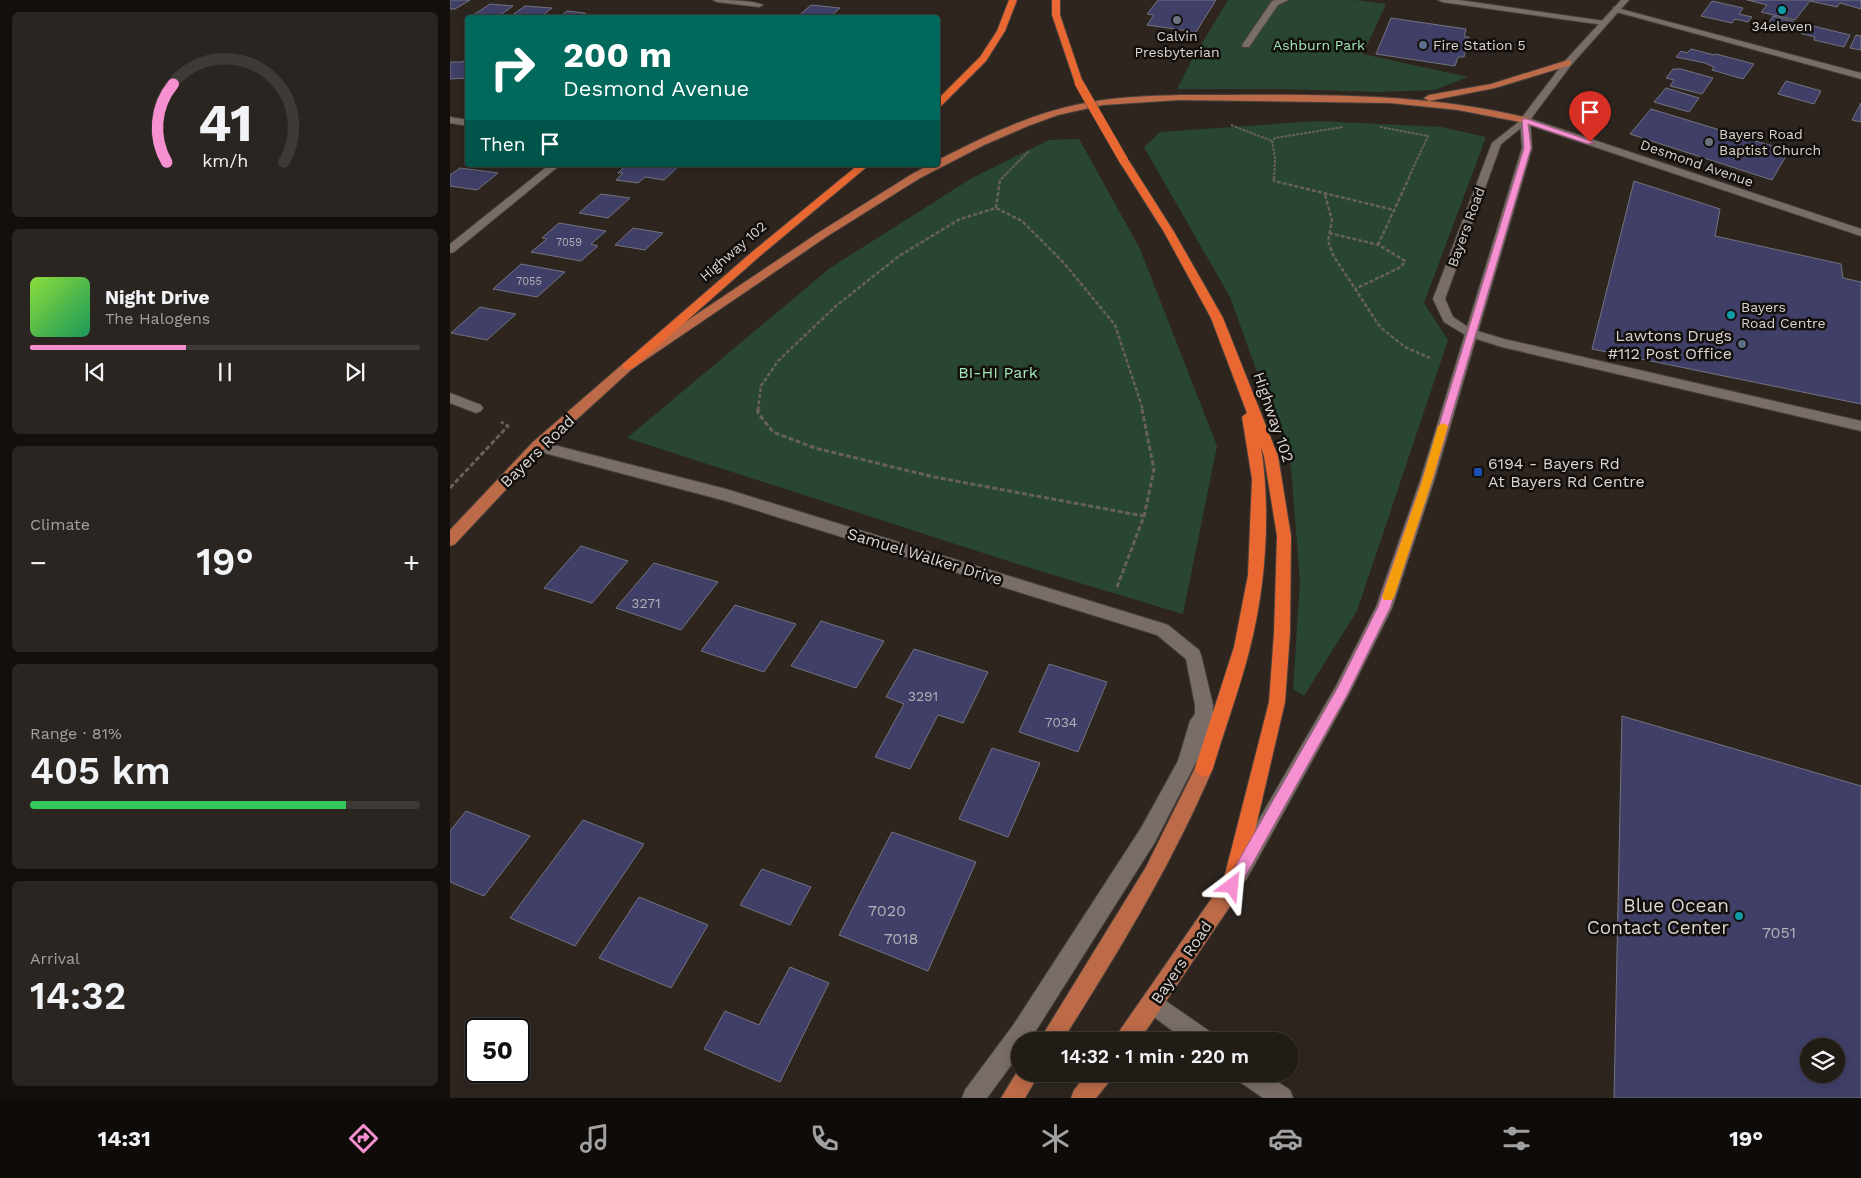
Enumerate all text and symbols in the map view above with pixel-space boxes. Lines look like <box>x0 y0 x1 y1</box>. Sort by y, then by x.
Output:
marker: 34eleven <box>1776 4 1788 16</box>
marker: Calvin Presbyterian <box>1171 14 1183 26</box>
place label: 34eleven <box>1752 18 1812 34</box>
place label: Calvin Presbyterian <box>1134 28 1220 60</box>
text: 200 m <box>563 34 672 76</box>
icon: right <box>480 35 545 100</box>
park label: Ashburn Park <box>1273 37 1365 53</box>
place label: Fire Station 5 <box>1433 37 1526 53</box>
marker: Fire Station 5 <box>1417 39 1429 51</box>
text: Desmond Avenue <box>563 76 749 101</box>
pin <box>1569 91 1611 142</box>
text: 41 <box>198 93 252 154</box>
icon: arrive <box>1576 98 1604 126</box>
place label: Bayers Road Baptist Church <box>1719 126 1821 158</box>
icon: arrive <box>536 130 564 158</box>
text: Then <box>480 133 526 156</box>
street label: Desmond Avenue <box>1638 136 1756 190</box>
marker: Bayers Road Baptist Church <box>1703 136 1715 148</box>
text: km/h <box>202 150 248 171</box>
street label: Bayers Road <box>1444 185 1488 269</box>
street label: Highway 102 <box>697 218 769 284</box>
house number: 7059 <box>556 236 582 249</box>
house number: 7055 <box>516 275 542 288</box>
text: Night Drive <box>105 286 210 309</box>
place label: Bayers Road Centre <box>1741 299 1826 331</box>
text: The Halogens <box>105 309 210 328</box>
marker: Bayers Road Centre <box>1725 309 1737 321</box>
place label: Lawtons Drugs #112 Post Office <box>1608 326 1732 363</box>
marker: Lawtons Drugs #112 Post Office <box>1736 338 1748 350</box>
icon: previous <box>81 358 109 386</box>
icon: pause <box>211 358 239 386</box>
icon: next <box>341 358 369 386</box>
park label: BI-HI Park <box>958 363 1038 382</box>
street label: Highway 102 <box>1249 369 1298 465</box>
street label: Bayers Road <box>496 411 578 491</box>
place label: 6194 - Bayers Rd At Bayers Rd Centre <box>1488 454 1645 491</box>
marker: 6194 - Bayers Rd At Bayers Rd Centre <box>1472 466 1484 478</box>
text: Climate <box>30 515 90 534</box>
street label: Samuel Walker Drive <box>845 524 1005 589</box>
text: 19° <box>196 540 254 584</box>
text: − <box>30 546 47 579</box>
text: + <box>403 546 420 579</box>
house number: 3271 <box>631 595 661 611</box>
house number: 3291 <box>908 688 938 704</box>
house number: 7034 <box>1045 714 1077 730</box>
text: Range · 81% <box>30 724 122 743</box>
text: 405 km <box>30 749 171 793</box>
position arrow <box>1205 859 1257 911</box>
place label: Blue Ocean Contact Center <box>1587 894 1729 939</box>
house number: 7020 <box>868 901 906 920</box>
marker: Blue Ocean Contact Center <box>1733 910 1745 922</box>
street label: Bayers Road <box>1147 917 1216 1007</box>
house number: 7051 <box>1762 923 1796 942</box>
house number: 7018 <box>884 929 918 948</box>
text: Arrival <box>30 949 80 968</box>
text: 14:32 <box>30 974 126 1018</box>
speed limit sign: 50 <box>465 1018 530 1083</box>
map controls <box>1800 1038 1845 1083</box>
button: layers <box>1800 1038 1845 1083</box>
text: 14:32 · 1 min · 220 m <box>1061 1045 1249 1068</box>
icon: directions <box>346 1121 381 1156</box>
icon: music <box>577 1121 612 1156</box>
icon: phone <box>807 1121 842 1156</box>
icon: climate <box>1038 1121 1073 1156</box>
icon: car <box>1268 1121 1303 1156</box>
icon: filters <box>1499 1121 1534 1156</box>
text: 14:31 <box>98 1126 151 1151</box>
text: 19° <box>1729 1126 1763 1151</box>

